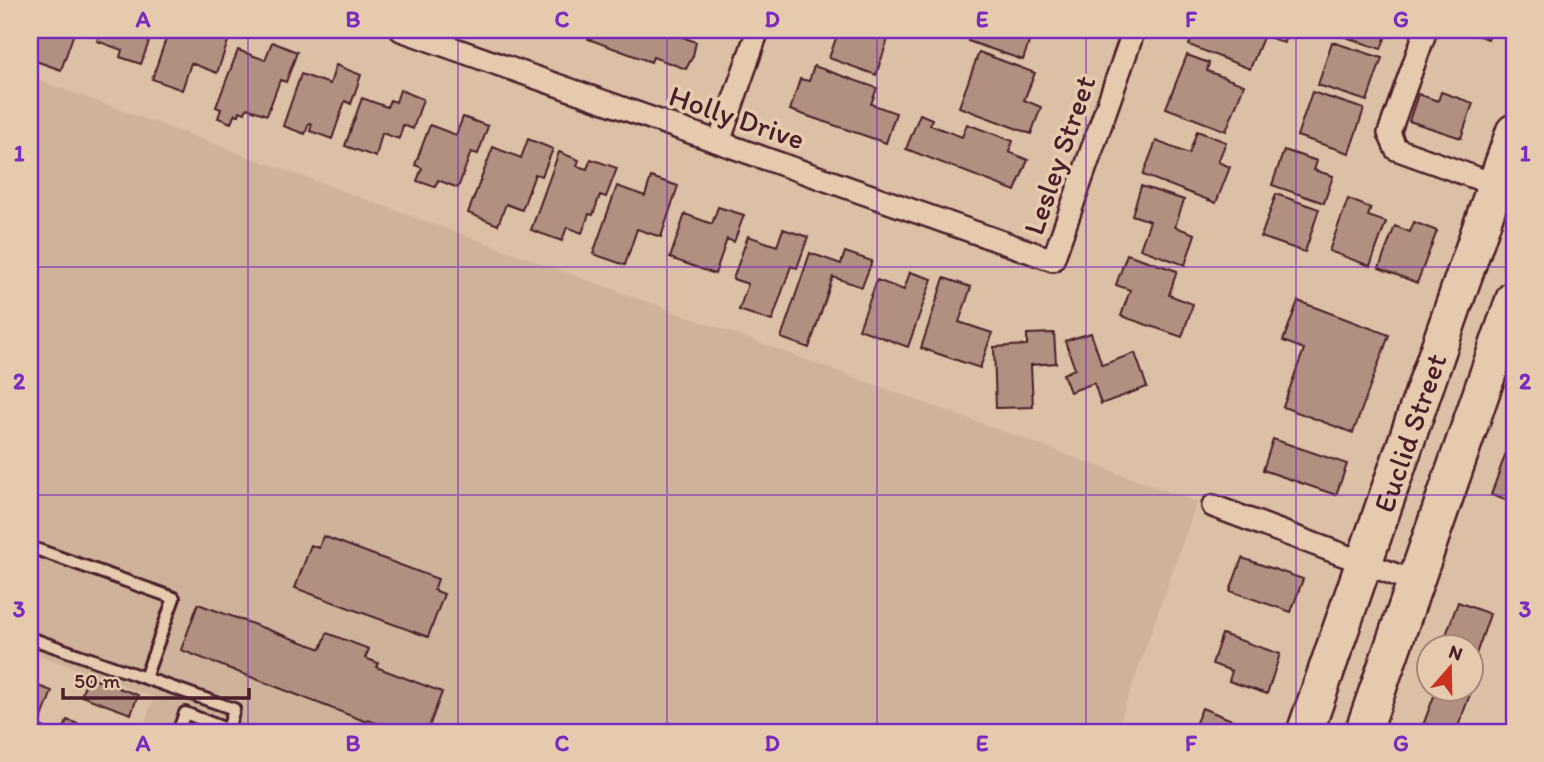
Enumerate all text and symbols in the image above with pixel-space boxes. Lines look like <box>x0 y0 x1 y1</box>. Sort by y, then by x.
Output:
text: A <box>135 5 151 33</box>
text: B <box>346 5 361 33</box>
text: C <box>555 5 570 33</box>
text: D <box>764 5 780 33</box>
text: E <box>976 5 989 33</box>
text: F <box>1185 5 1198 33</box>
text: G <box>1393 5 1409 33</box>
street label: Lesley Street <box>1014 70 1104 240</box>
street label: Holly Drive <box>664 77 810 157</box>
text: 1 <box>14 139 25 167</box>
text: 1 <box>1520 139 1531 167</box>
street label: Euclid Street <box>1365 348 1454 517</box>
text: 2 <box>13 367 26 395</box>
text: 2 <box>1519 367 1532 395</box>
text: 3 <box>13 595 26 623</box>
text: 3 <box>1519 595 1532 623</box>
north arrow <box>1414 632 1484 702</box>
text: N <box>1446 639 1466 665</box>
scale bar <box>63 657 248 701</box>
text: 50 m <box>74 668 121 693</box>
text: A <box>135 729 151 757</box>
text: B <box>346 729 361 757</box>
text: C <box>555 729 570 757</box>
text: D <box>764 729 780 757</box>
text: E <box>976 729 989 757</box>
text: F <box>1185 729 1198 757</box>
text: G <box>1393 729 1409 757</box>

